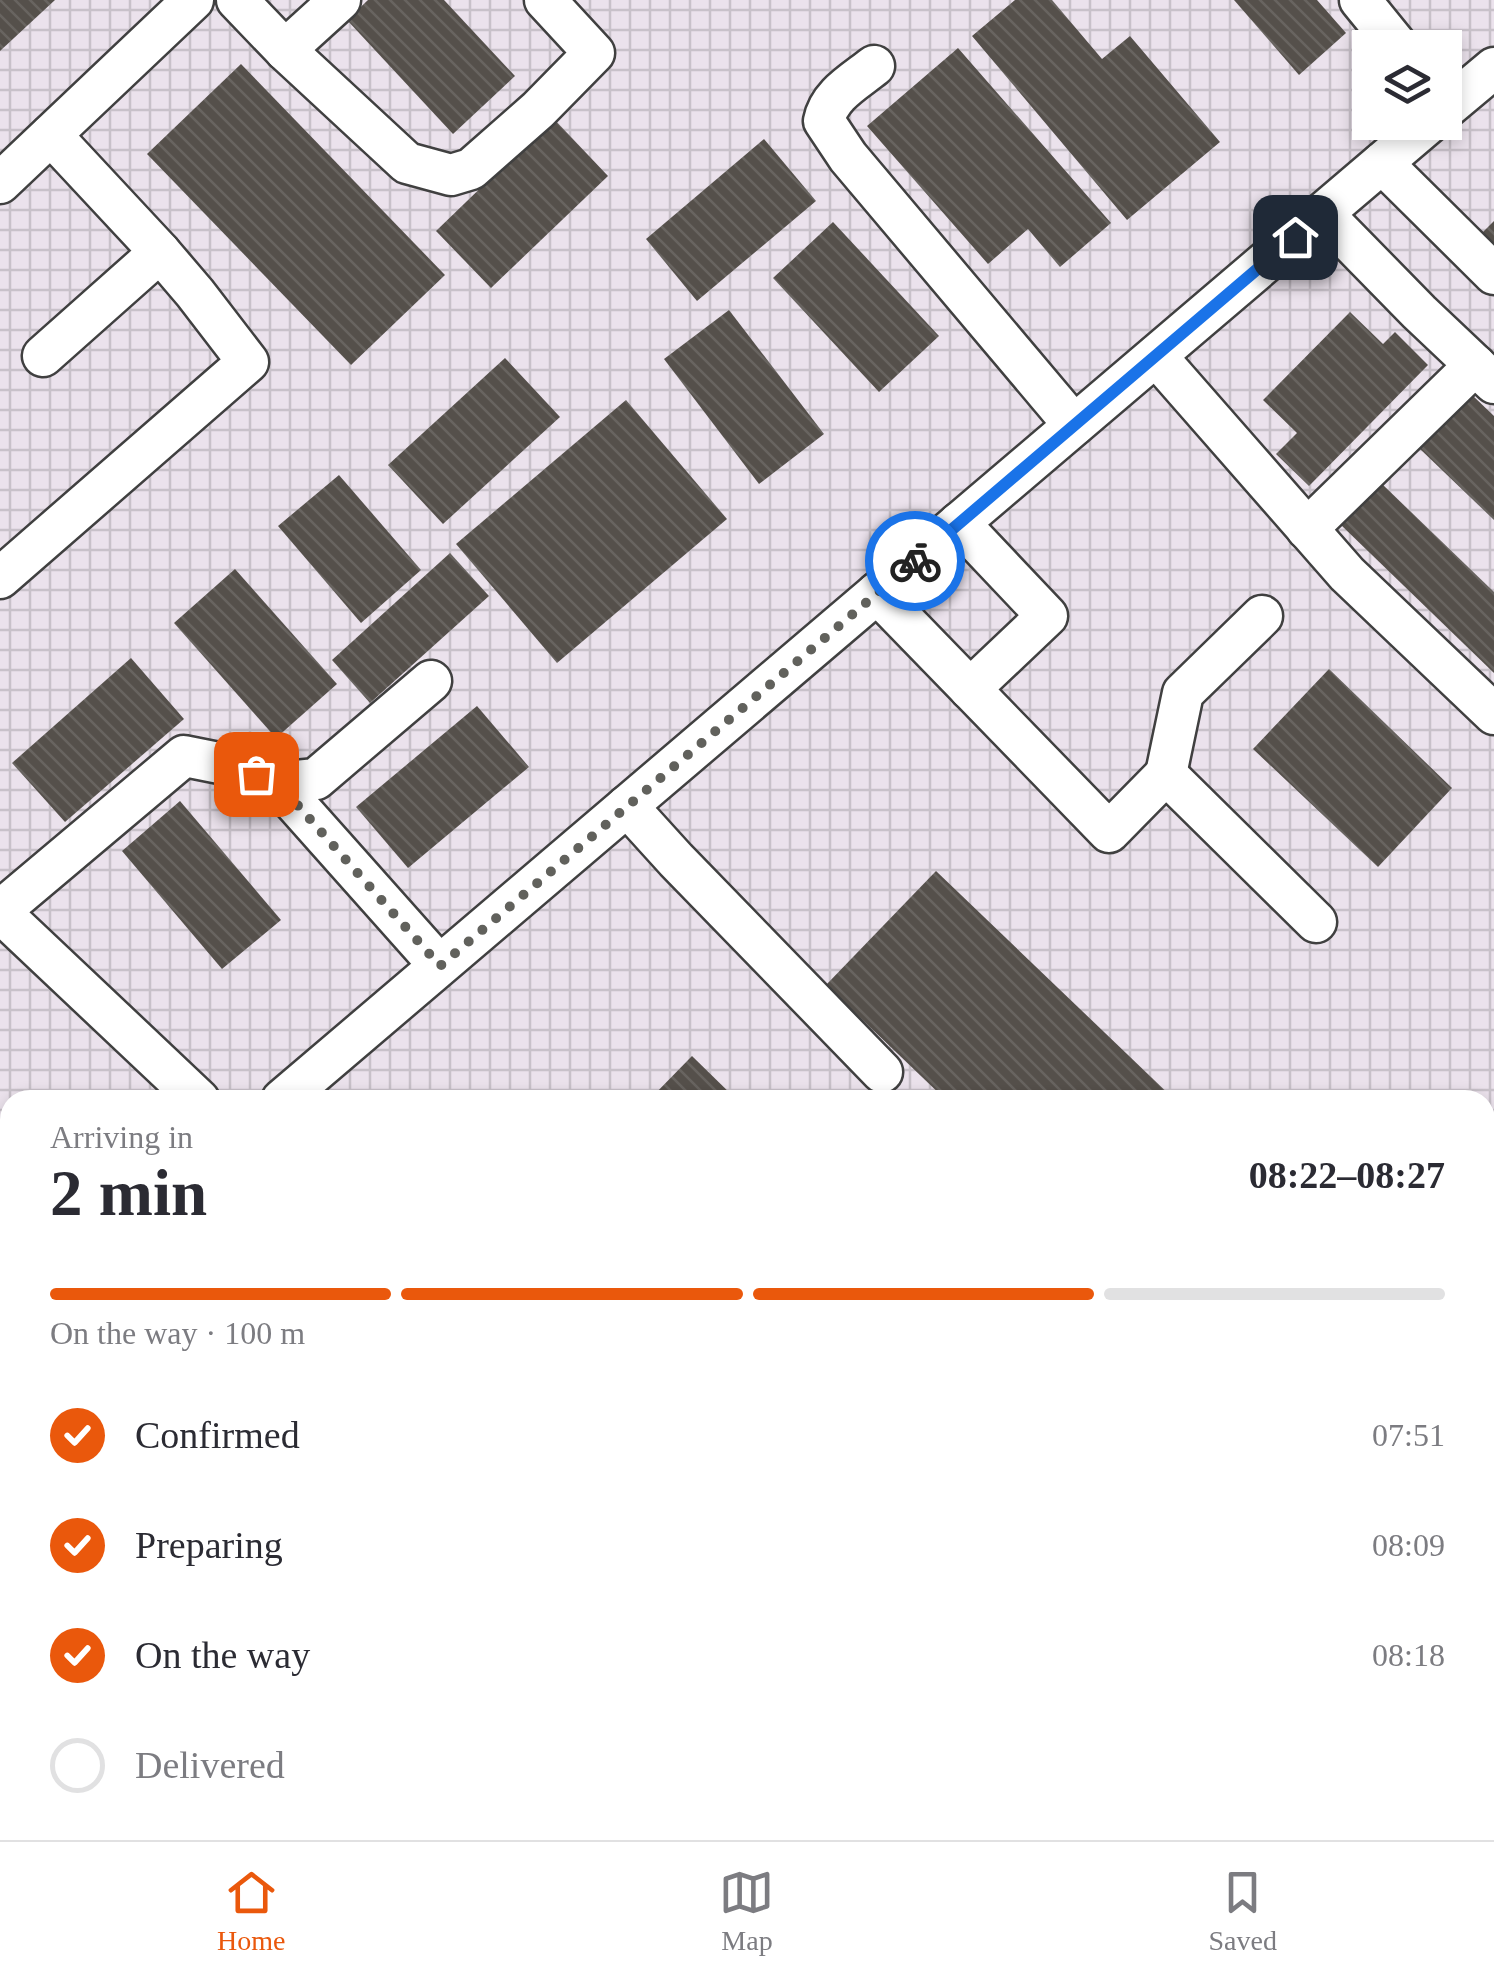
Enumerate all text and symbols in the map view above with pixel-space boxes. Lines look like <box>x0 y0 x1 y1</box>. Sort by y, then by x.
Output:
map controls <box>1352 30 1462 140</box>
button: layers <box>1352 30 1462 140</box>
pin <box>1253 195 1338 280</box>
icon: home <box>1268 210 1323 265</box>
courier <box>865 511 965 611</box>
icon: bike <box>888 534 943 589</box>
pin <box>214 732 299 817</box>
icon: bag <box>229 747 284 802</box>
text: Arriving in <box>50 1119 193 1155</box>
text: 08:22–08:27 <box>1249 1154 1445 1196</box>
text: 2 min <box>50 1157 207 1229</box>
text: On the way · 100 m <box>50 1315 305 1351</box>
icon: check <box>50 1408 105 1463</box>
text: Confirmed <box>135 1414 300 1456</box>
text: 07:51 <box>1372 1417 1445 1453</box>
icon: check <box>50 1518 105 1573</box>
text: Preparing <box>135 1524 283 1566</box>
text: 08:09 <box>1372 1527 1445 1563</box>
icon: check <box>50 1628 105 1683</box>
text: On the way <box>135 1634 310 1676</box>
text: 08:18 <box>1372 1637 1445 1673</box>
text: Delivered <box>135 1744 285 1786</box>
tab: Home <box>217 1865 285 1957</box>
tab: Map <box>719 1865 774 1957</box>
tab: Saved <box>1209 1865 1277 1957</box>

